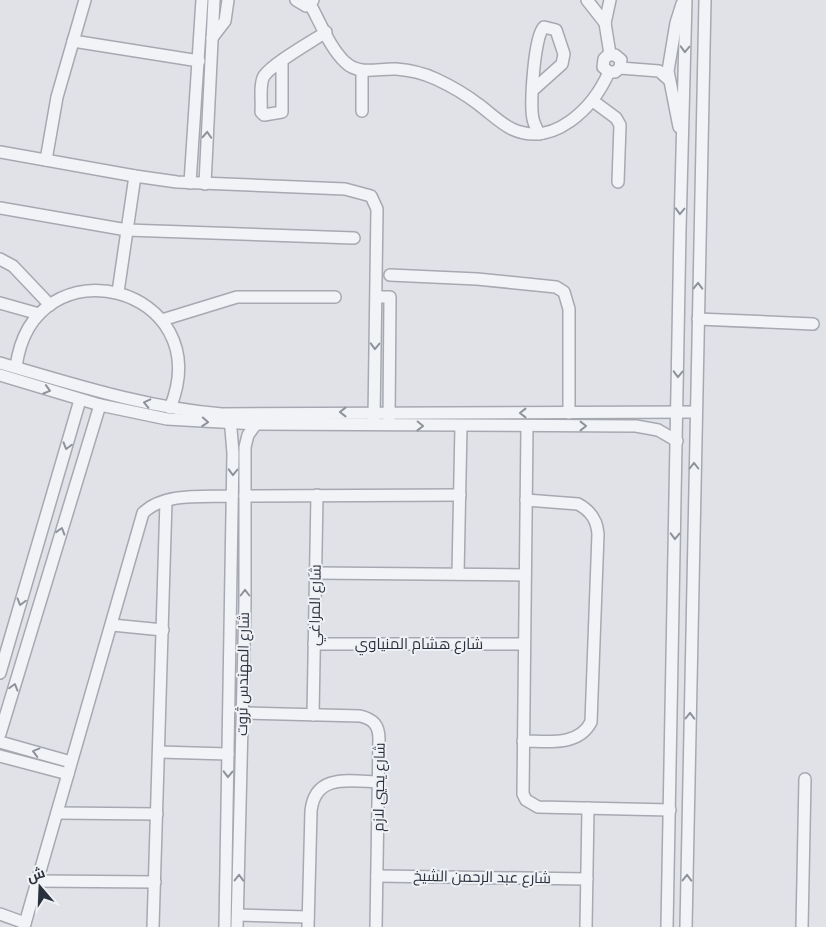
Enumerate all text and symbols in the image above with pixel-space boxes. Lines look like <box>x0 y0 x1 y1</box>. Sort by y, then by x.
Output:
one-way arrow <box>679 45 690 53</box>
one-way arrow <box>202 131 213 139</box>
one-way arrow <box>675 207 686 215</box>
one-way arrow <box>693 282 704 290</box>
one-way arrow <box>370 342 381 350</box>
one-way arrow <box>673 370 683 378</box>
one-way arrow <box>42 384 50 394</box>
one-way arrow <box>142 398 151 409</box>
one-way arrow <box>339 407 347 417</box>
one-way arrow <box>519 408 527 418</box>
one-way arrow <box>202 416 210 427</box>
one-way arrow <box>417 421 425 431</box>
one-way arrow <box>580 421 587 431</box>
one-way arrow <box>62 442 72 450</box>
one-way arrow <box>689 462 699 470</box>
one-way arrow <box>228 468 238 476</box>
one-way arrow <box>55 528 65 536</box>
one-way arrow <box>669 532 680 540</box>
street label: شارع المراغي <box>305 564 328 646</box>
one-way arrow <box>240 589 250 597</box>
one-way arrow <box>16 598 26 606</box>
street label: شارع المهندس ثروت <box>233 612 255 736</box>
street label: شارع هشام المنياوي <box>355 635 483 656</box>
one-way arrow <box>8 683 18 691</box>
one-way arrow <box>685 712 696 720</box>
street label: شارع يحيي لازم <box>369 742 391 832</box>
one-way arrow <box>31 747 40 758</box>
one-way arrow <box>223 771 233 779</box>
north arrow <box>15 862 65 912</box>
text: ش <box>25 864 47 886</box>
street label: شارع عبد الرحمن الشيخ <box>413 867 551 889</box>
one-way arrow <box>233 874 244 882</box>
one-way arrow <box>681 874 692 882</box>

